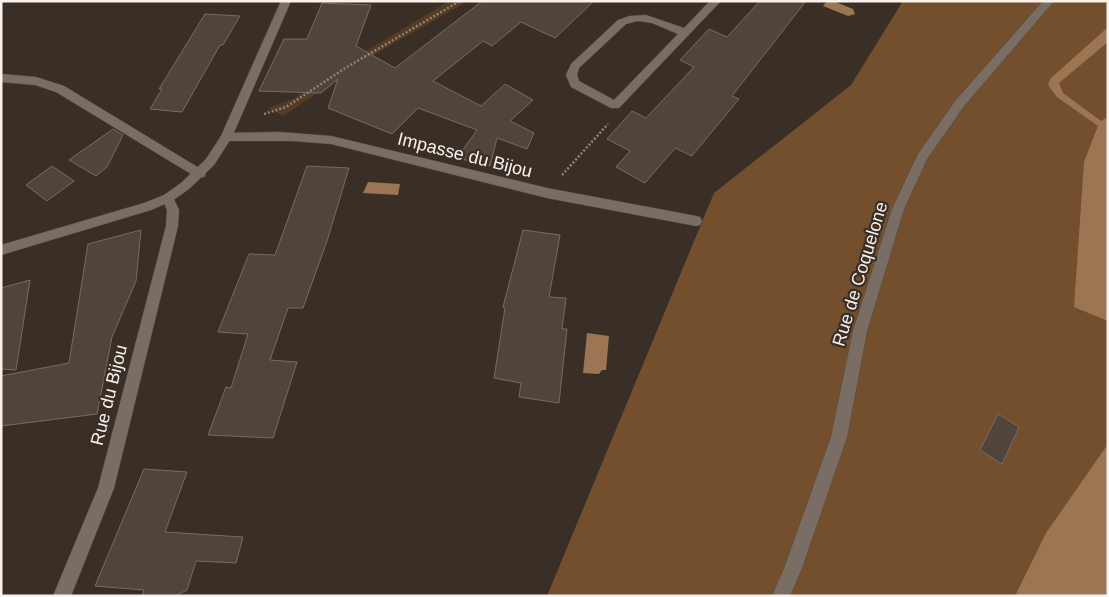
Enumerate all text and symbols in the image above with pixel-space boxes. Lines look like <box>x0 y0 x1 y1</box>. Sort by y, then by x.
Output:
street label: Impasse du Bijou <box>396 129 534 181</box>
street label: Rue de Coquelone <box>828 199 892 349</box>
street label: Rue du Bijou <box>87 343 131 447</box>

